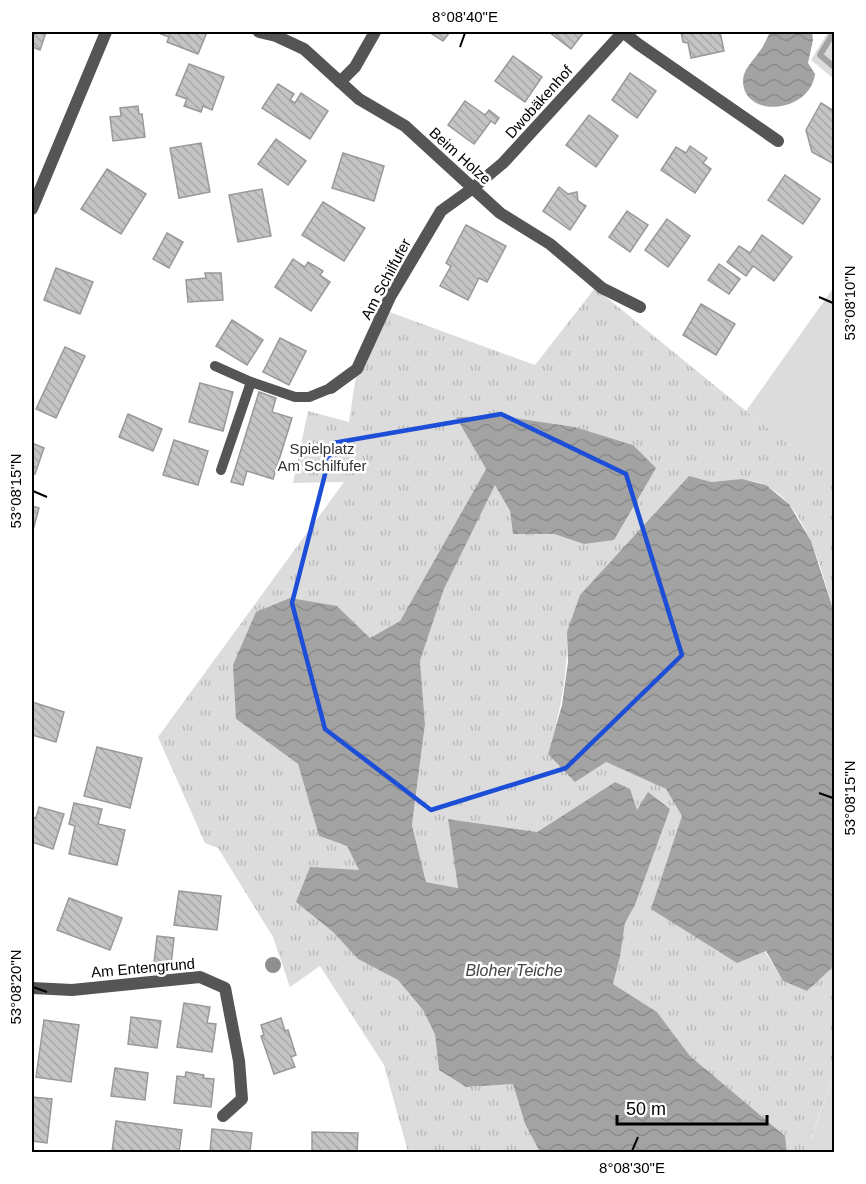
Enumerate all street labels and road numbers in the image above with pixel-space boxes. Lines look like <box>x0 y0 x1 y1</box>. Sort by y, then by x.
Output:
street label: Dwobäkenhof <box>502 61 576 141</box>
street label: Beim Holze <box>426 124 495 188</box>
street label: Am Schilfufer <box>357 235 414 322</box>
street label: Am Entengrund <box>90 954 196 981</box>

